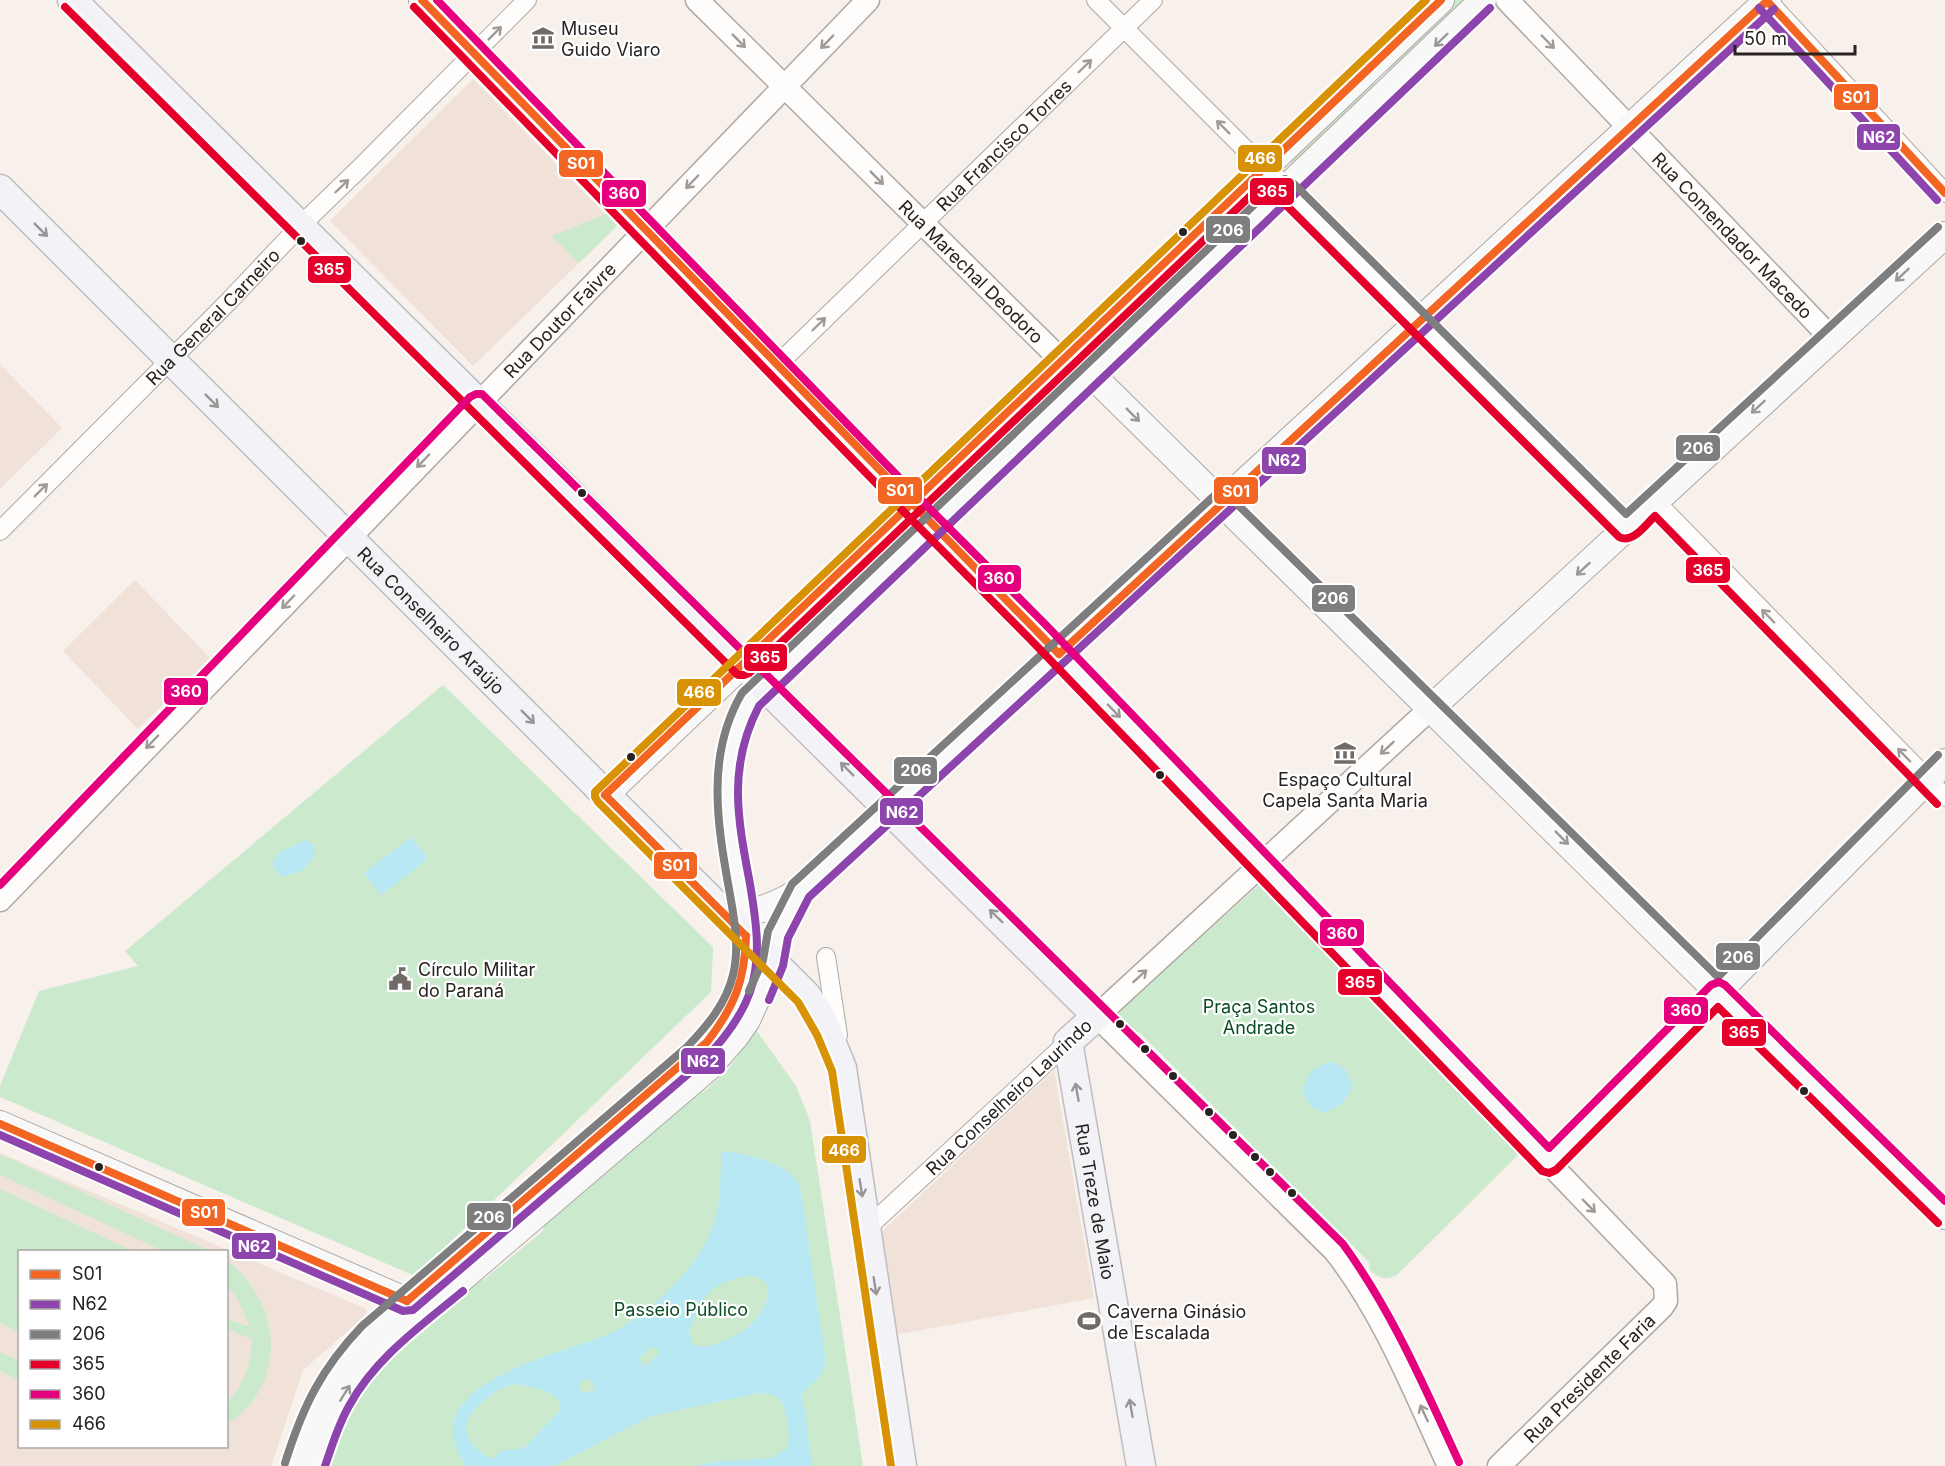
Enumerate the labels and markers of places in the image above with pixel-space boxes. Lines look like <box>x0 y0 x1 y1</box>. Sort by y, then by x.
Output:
place label: Museu Guido Viaro <box>561 18 660 60</box>
museum icon: Museu Guido Viaro <box>530 25 556 51</box>
unlabelled marker <box>1177 226 1189 238</box>
unlabelled marker <box>295 235 307 247</box>
unlabelled marker <box>576 487 588 499</box>
museum icon: Espaço Cultural Capela Santa Maria <box>1332 740 1358 766</box>
unlabelled marker <box>625 751 637 763</box>
unlabelled marker <box>1154 769 1166 781</box>
place label: Espaço Cultural Capela Santa Maria <box>1262 769 1428 811</box>
place label: Círculo Militar do Paraná <box>418 959 536 1001</box>
public building icon: Círculo Militar do Paraná <box>387 966 413 992</box>
unlabelled marker <box>1114 1018 1126 1030</box>
unlabelled marker <box>1139 1043 1151 1055</box>
unlabelled marker <box>1167 1070 1179 1082</box>
unlabelled marker <box>1798 1085 1810 1097</box>
unlabelled marker <box>1203 1106 1215 1118</box>
unlabelled marker <box>1227 1129 1239 1141</box>
unlabelled marker <box>1249 1151 1261 1163</box>
unlabelled marker <box>93 1161 105 1173</box>
unlabelled marker <box>1264 1166 1276 1178</box>
unlabelled marker <box>1286 1187 1298 1199</box>
place label: Caverna Ginásio de Escalada <box>1107 1301 1246 1343</box>
sports icon: Caverna Ginásio de Escalada <box>1076 1308 1102 1334</box>

